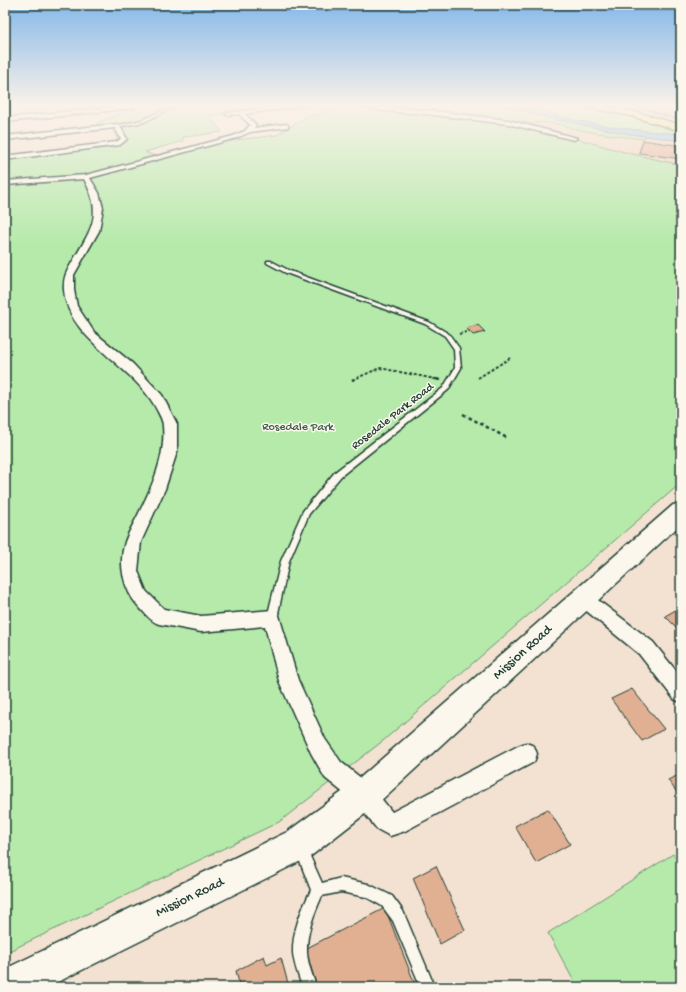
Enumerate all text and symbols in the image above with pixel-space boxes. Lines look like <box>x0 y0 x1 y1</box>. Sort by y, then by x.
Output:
street label: Rosedale Park Road <box>349 380 438 453</box>
park label: Rosedale Park <box>262 421 335 435</box>
street label: Mission Road <box>490 621 557 684</box>
street label: Mission Road <box>153 873 229 922</box>

